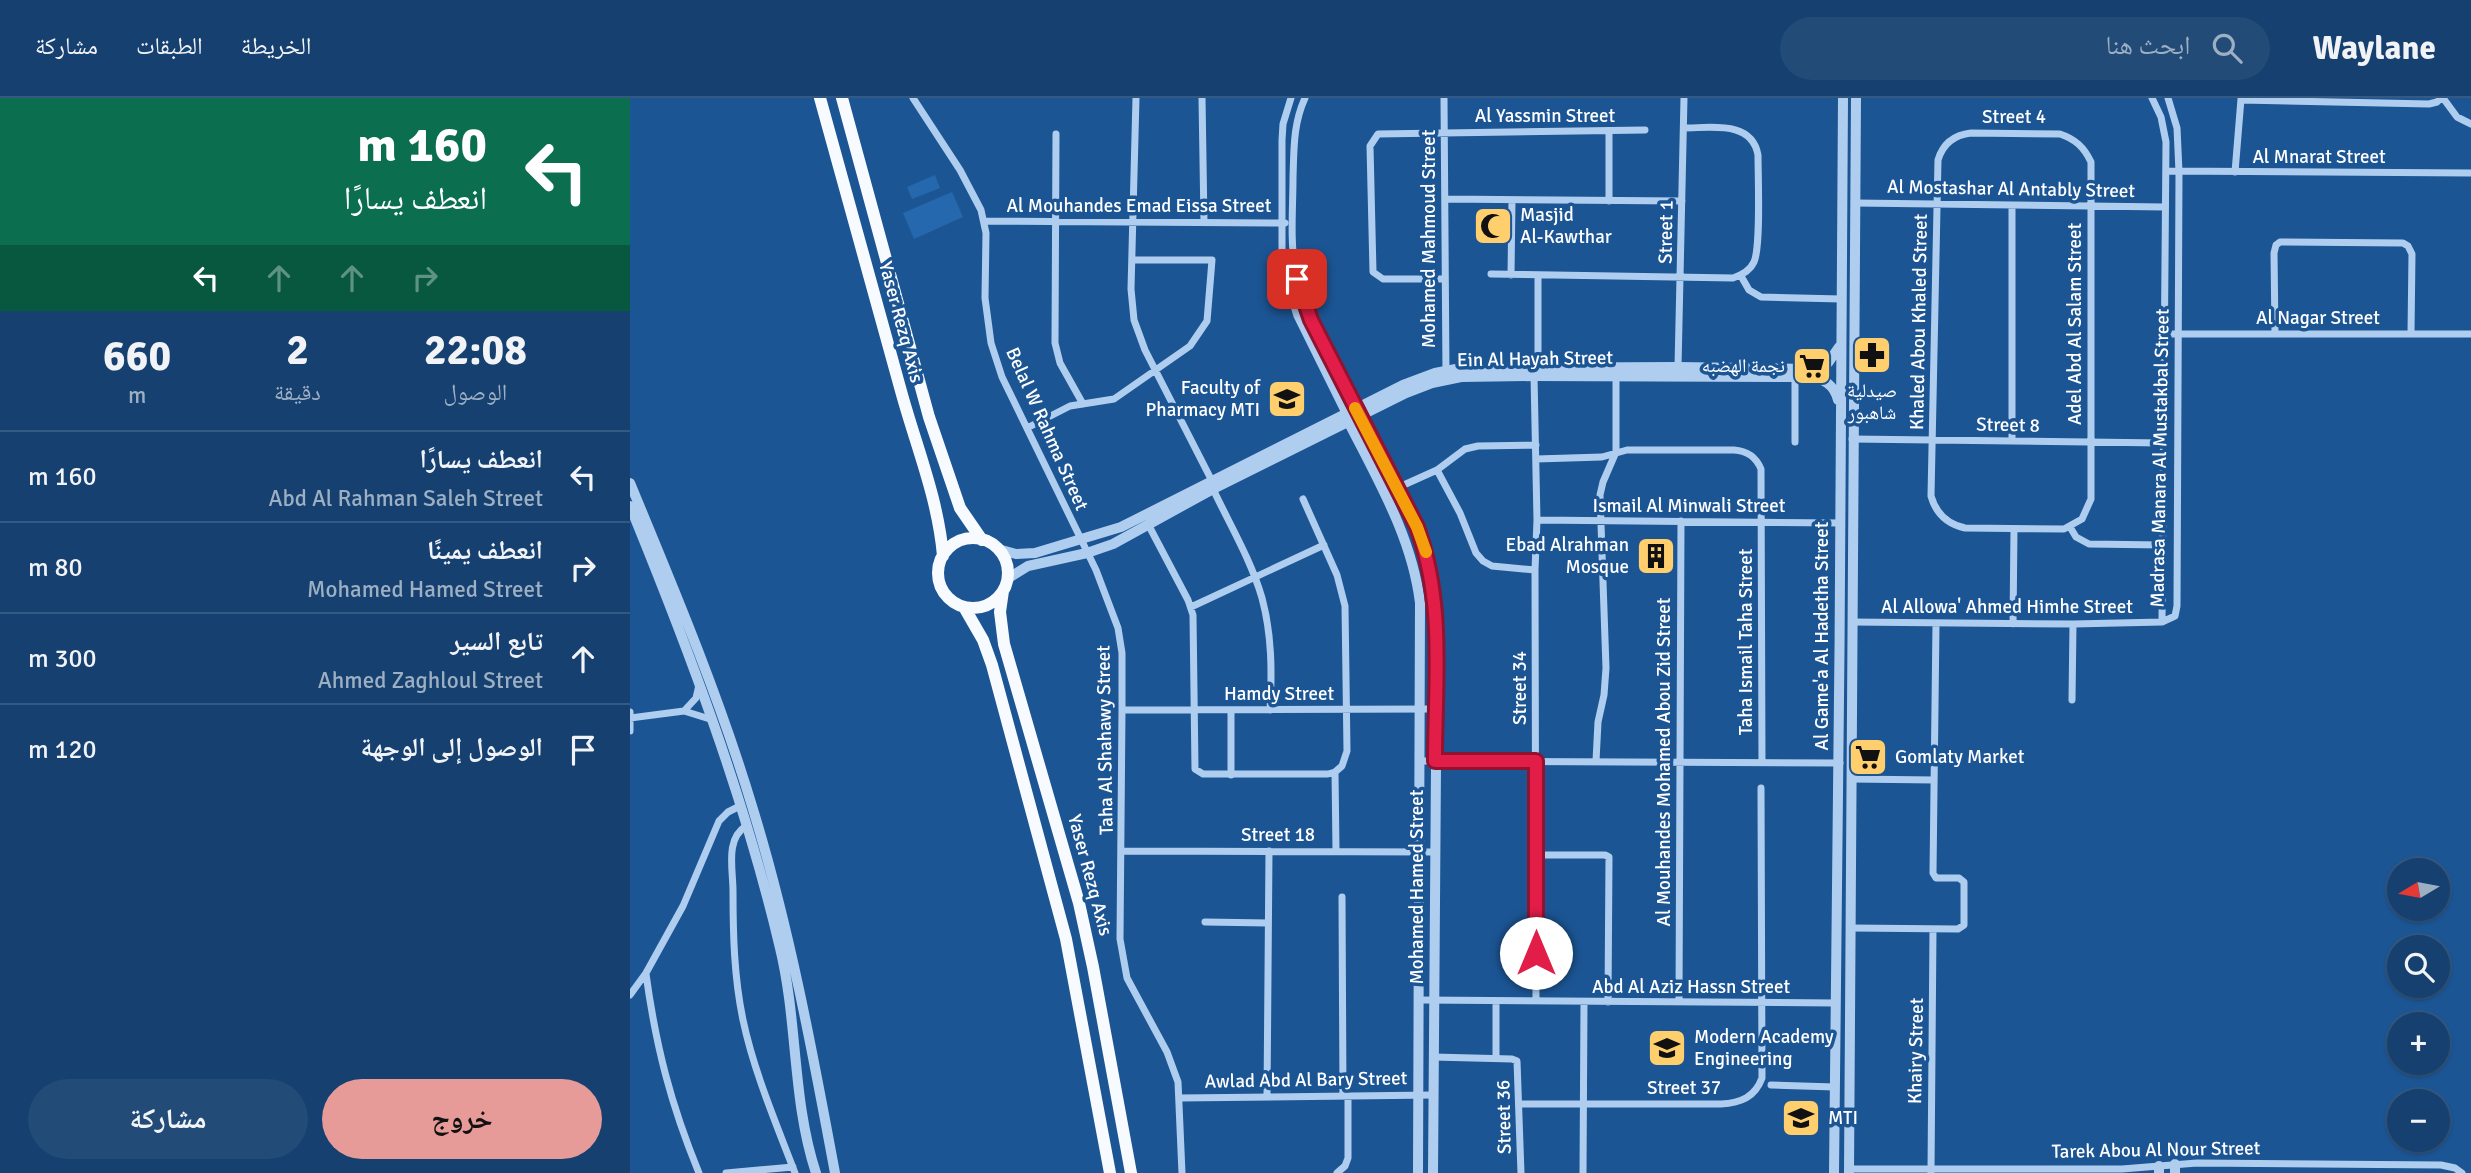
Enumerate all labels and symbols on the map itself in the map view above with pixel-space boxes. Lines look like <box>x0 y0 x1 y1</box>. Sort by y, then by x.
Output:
street label: Al Yassmin Street <box>1475 104 1616 128</box>
street label: Street 4 <box>1982 105 2046 129</box>
street label: Mohamed Mahmoud Street <box>1417 129 1441 348</box>
street label: Al Mnarat Street <box>2252 145 2386 169</box>
street label: Al Mostashar Al Antably Street <box>1887 175 2135 203</box>
street label: Al Mouhandes Emad Eissa Street <box>1007 194 1272 218</box>
street label: Street 1 <box>1653 200 1679 264</box>
place label: Masjid Al-Kawthar <box>1520 203 1612 249</box>
mosque icon: Masjid Al-Kawthar <box>1472 205 1514 247</box>
street label: Khaled Abou Khaled Street <box>1905 213 1933 430</box>
street label: Adel Abd Al Salam Street <box>2063 223 2087 425</box>
pin <box>1267 249 1327 309</box>
street label: Yaser Rezq Axis <box>873 259 929 385</box>
street label: Al Nagar Street <box>2256 306 2380 330</box>
street label: Madrasa Manara Al Mustakbal Street <box>2145 308 2175 608</box>
pharmacy icon: صيدلية شاهبور <box>1851 334 1893 376</box>
street label: Belal W Rahma Street <box>1000 344 1094 515</box>
supermarket icon: نجمة الهضبه <box>1791 345 1833 387</box>
street label: Ein Al Hayah Street <box>1457 346 1614 372</box>
place label: نجمة الهضبه <box>1702 354 1785 378</box>
place label: Faculty of Pharmacy MTI <box>1146 376 1262 422</box>
school or university icon: Faculty of Pharmacy MTI <box>1266 378 1308 420</box>
place label: صيدلية شاهبور <box>1847 379 1897 425</box>
street label: Street 8 <box>1976 412 2040 438</box>
street label: Ismail Al Minwali Street <box>1593 494 1786 518</box>
street label: Al Game'a Al Hadetha Street <box>1810 521 1834 750</box>
place label: Ebad Alrahman Mosque <box>1505 533 1629 579</box>
building icon: Ebad Alrahman Mosque <box>1635 535 1677 577</box>
street label: Taha Ismail Taha Street <box>1734 548 1758 735</box>
street label: Al Allowa' Ahmed Himhe Street <box>1881 595 2133 619</box>
street label: Al Mouhandes Mohamed Abou Zid Street <box>1652 597 1676 927</box>
street label: Taha Al Shahawy Street <box>1091 645 1119 835</box>
street label: Street 34 <box>1508 651 1532 725</box>
street label: Hamdy Street <box>1224 682 1334 706</box>
supermarket icon: Gomlaty Market <box>1847 736 1889 778</box>
place label: Gomlaty Market <box>1895 745 2025 769</box>
street label: Mohamed Hamed Street <box>1405 789 1429 984</box>
street label: Yaser Rezq Axis <box>1062 812 1118 938</box>
street label: Street 18 <box>1241 823 1315 847</box>
north arrow <box>2387 858 2450 920</box>
position arrow <box>1499 916 1573 990</box>
street label: Abd Al Aziz Hassn Street <box>1592 975 1790 999</box>
street label: Khairy Street <box>1903 997 1929 1104</box>
place label: Modern Academy Engineering <box>1694 1025 1834 1071</box>
school or university icon: Modern Academy Engineering <box>1646 1027 1688 1069</box>
street label: Awlad Abd Al Bary Street <box>1204 1066 1408 1094</box>
street label: Street 37 <box>1647 1076 1721 1100</box>
street label: Street 36 <box>1491 1080 1517 1154</box>
school or university icon: MTI <box>1780 1097 1822 1139</box>
place label: MTI <box>1828 1106 1858 1130</box>
street label: Tarek Abou Al Nour Street <box>2052 1136 2261 1164</box>

